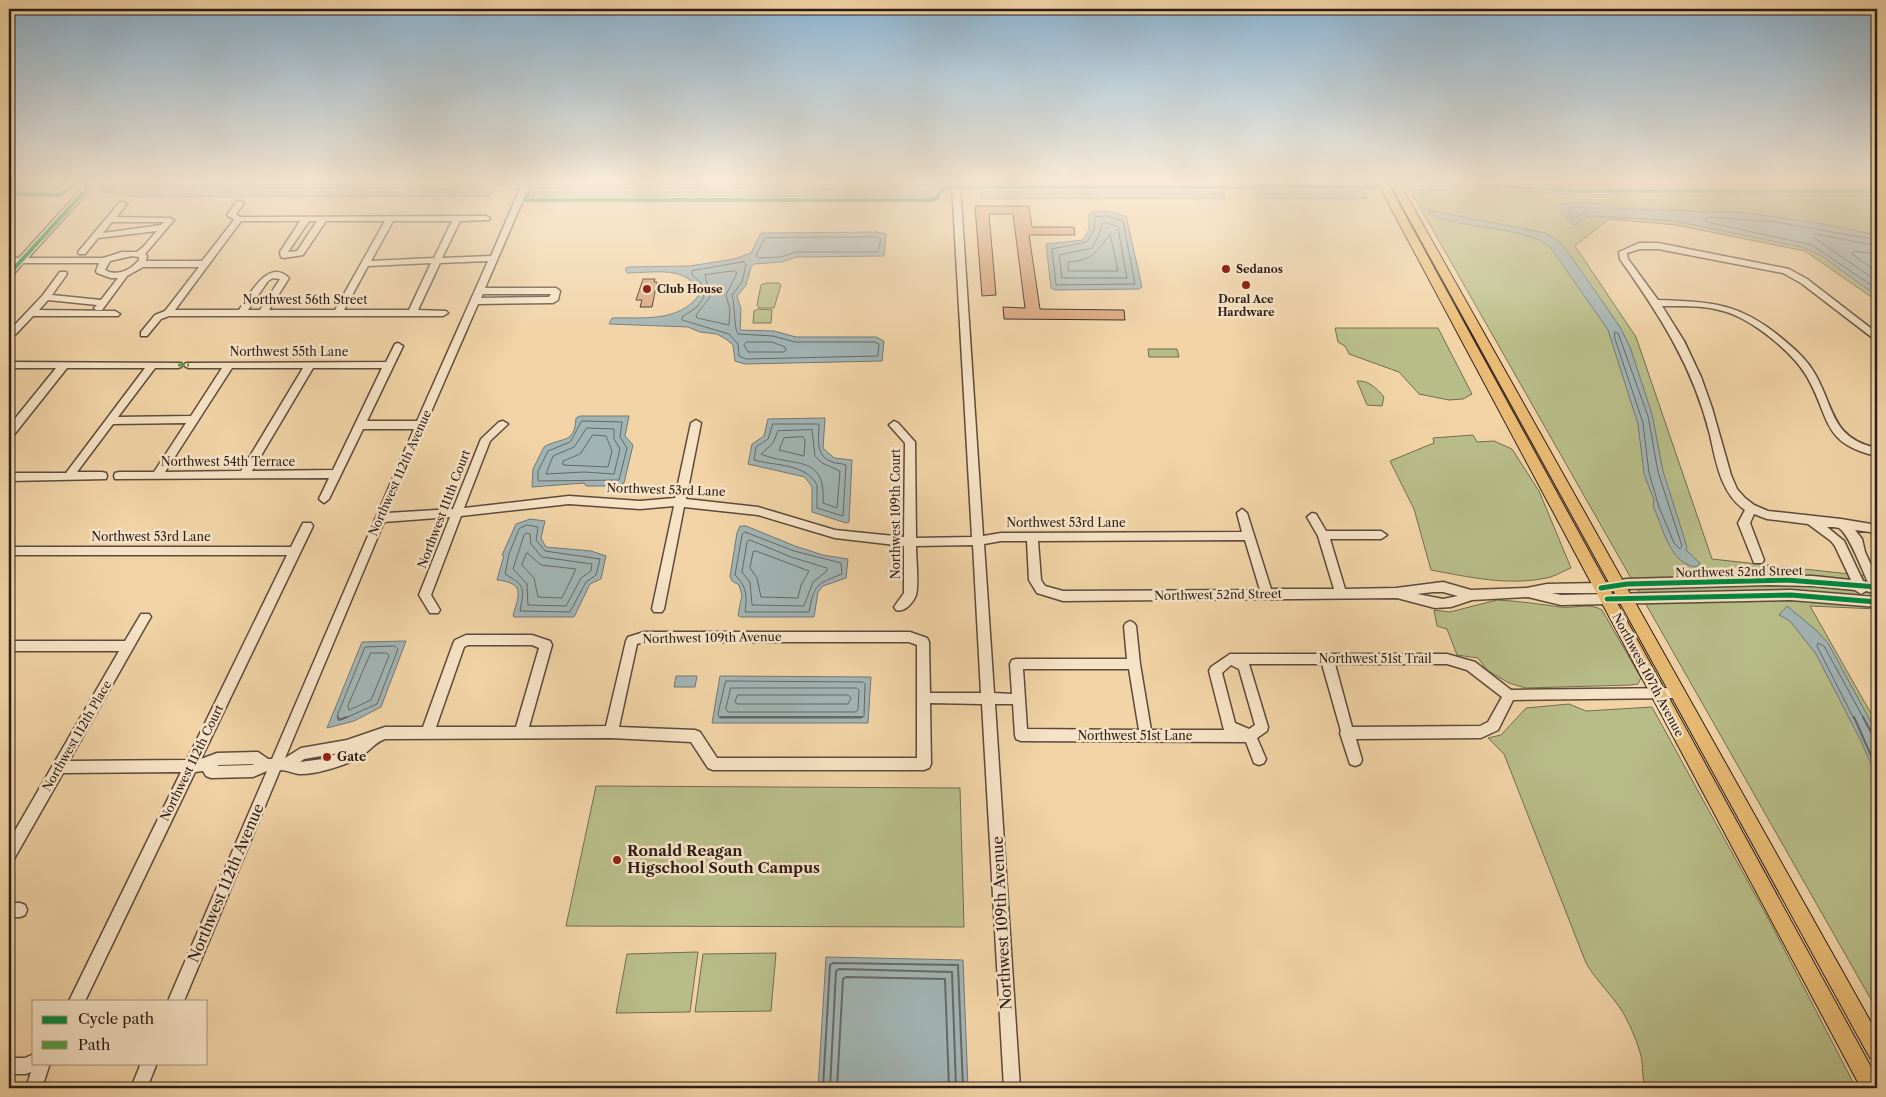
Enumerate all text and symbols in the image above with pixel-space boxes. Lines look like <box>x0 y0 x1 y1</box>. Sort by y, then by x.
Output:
place label: Sedanos <box>1236 262 1283 276</box>
marker: Sedanos <box>1220 263 1232 275</box>
marker: Doral Ace Hardware <box>1240 279 1252 291</box>
place label: Club House <box>657 282 723 296</box>
marker: Club House <box>641 283 653 295</box>
street label: Northwest 56th Street <box>243 292 368 307</box>
place label: Doral Ace Hardware <box>1217 292 1275 319</box>
street label: Northwest 55th Lane <box>230 344 349 359</box>
street label: Northwest 112th Avenue <box>365 407 434 538</box>
street label: Northwest 111th Court <box>414 447 473 570</box>
street label: Northwest 109th Court <box>888 448 903 579</box>
street label: Northwest 54th Terrace <box>161 454 295 469</box>
street label: Northwest 53rd Lane <box>606 480 726 499</box>
street label: Northwest 53rd Lane <box>1006 515 1126 530</box>
street label: Northwest 53rd Lane <box>91 529 211 544</box>
street label: Northwest 52nd Street <box>1675 563 1804 580</box>
street label: Northwest 52nd Street <box>1154 586 1283 603</box>
street label: Northwest 107th Avenue <box>1609 610 1688 739</box>
street label: Northwest 109th Avenue <box>642 629 782 646</box>
street label: Northwest 51st Trail <box>1318 651 1432 666</box>
street label: Northwest 112th Place <box>39 678 114 794</box>
street label: Northwest 112th Court <box>157 701 227 823</box>
street label: Northwest 51st Lane <box>1078 728 1193 743</box>
place label: Gate <box>337 749 366 764</box>
marker: Gate <box>321 751 333 763</box>
street label: Northwest 112th Avenue <box>183 801 268 965</box>
street label: Northwest 109th Avenue <box>987 836 1016 1010</box>
place label: Ronald Reagan Higschool South Campus <box>627 841 820 877</box>
marker: Ronald Reagan Higschool South Campus <box>611 854 623 866</box>
legend <box>32 1000 208 1064</box>
text: Cycle path <box>78 1009 155 1028</box>
text: Path <box>78 1035 111 1054</box>

